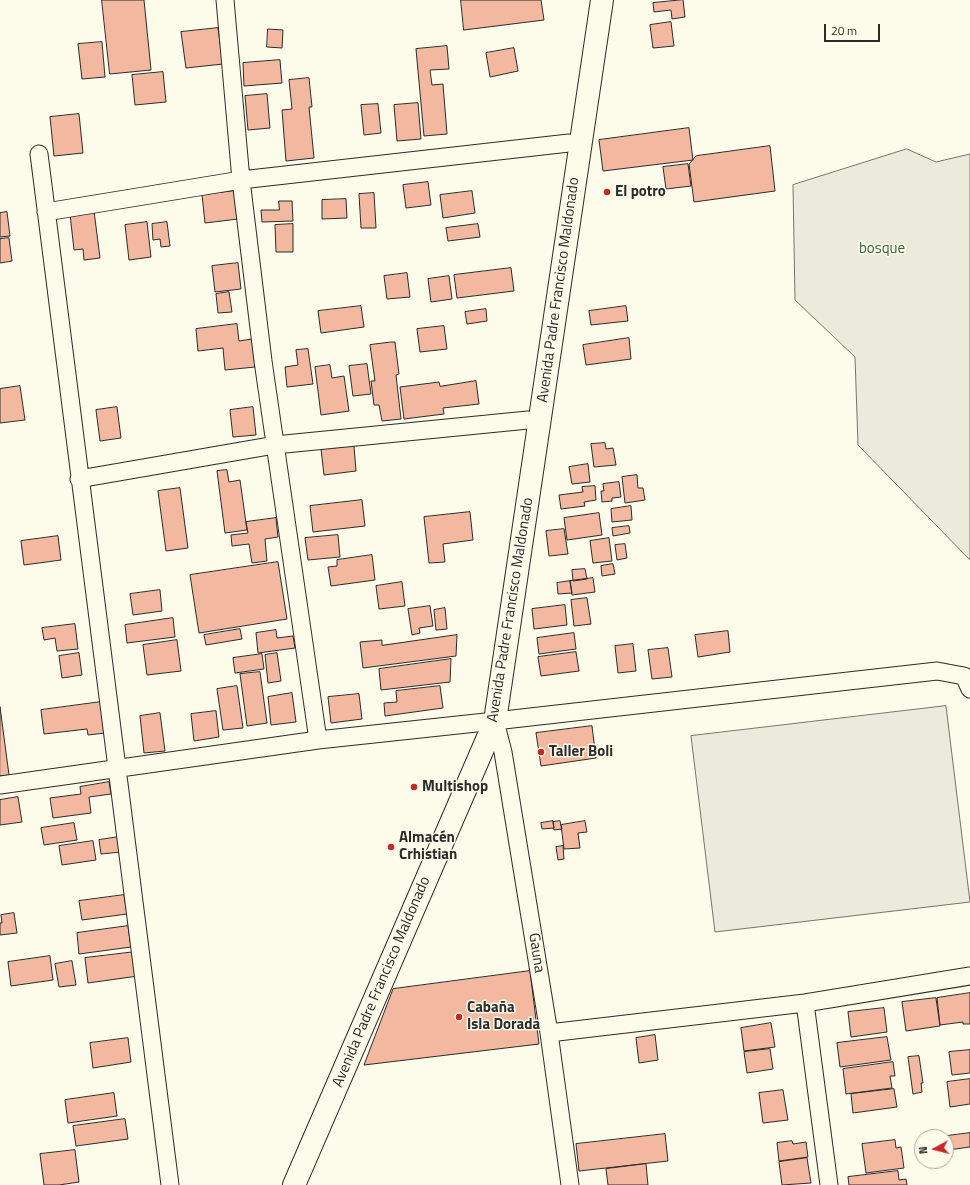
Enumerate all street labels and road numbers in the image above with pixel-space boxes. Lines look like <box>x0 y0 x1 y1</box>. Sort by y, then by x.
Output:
street label: Avenida Padre Francisco Maldonado <box>534 176 584 404</box>
street label: Avenida Padre Francisco Maldonado <box>484 496 538 724</box>
street label: Avenida Padre Francisco Maldonado <box>329 874 435 1090</box>
street label: Gauna <box>524 932 548 974</box>

